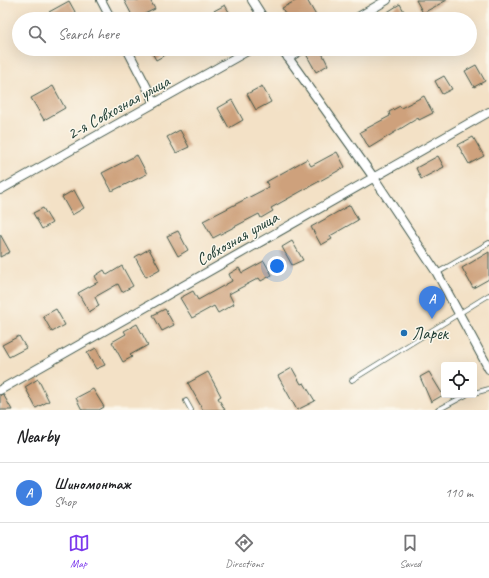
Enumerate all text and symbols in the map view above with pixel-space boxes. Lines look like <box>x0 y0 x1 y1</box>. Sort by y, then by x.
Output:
search box <box>12 12 477 56</box>
icon: search <box>26 23 48 45</box>
text: Search here <box>58 25 119 44</box>
street label: 2-я Совхозная улица <box>63 70 174 144</box>
street label: Совхозная улица <box>193 206 283 270</box>
your location <box>267 256 287 276</box>
pin: A <box>419 286 445 319</box>
place label: Ларек <box>412 323 450 344</box>
marker: Ларек <box>399 328 409 338</box>
map controls <box>441 362 477 398</box>
button: locate <box>441 362 477 398</box>
text: Nearby <box>16 426 59 447</box>
text: Шиномонтаж <box>54 475 131 494</box>
text: A <box>26 485 32 501</box>
text: 110 m <box>445 485 473 501</box>
text: Shop <box>54 494 76 510</box>
tab: Map <box>68 532 90 570</box>
tab: Directions <box>225 532 264 570</box>
tab: Saved <box>399 532 421 570</box>

